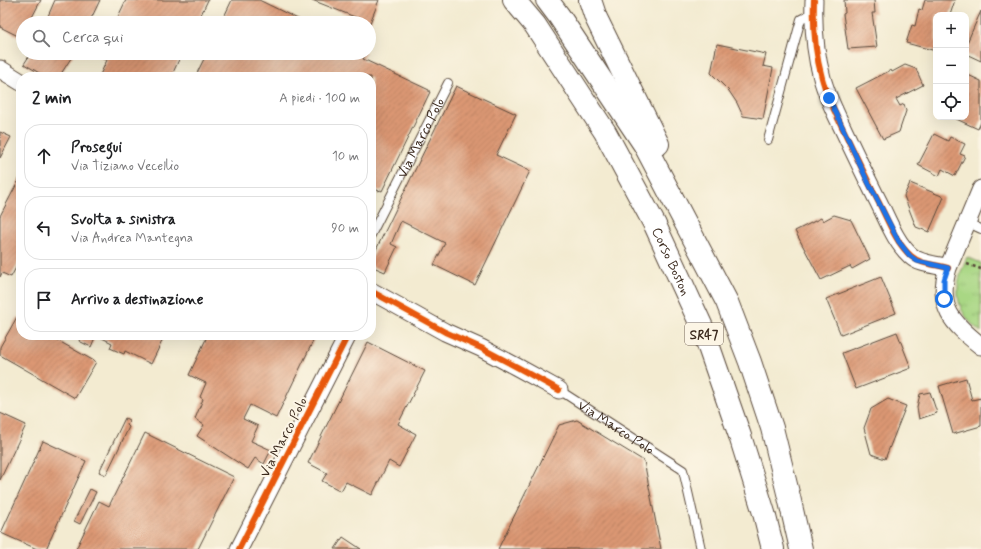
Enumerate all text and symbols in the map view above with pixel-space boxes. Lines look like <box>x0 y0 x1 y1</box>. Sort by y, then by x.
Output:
map controls <box>933 12 969 120</box>
button: + <box>933 12 969 48</box>
search box <box>16 16 376 60</box>
icon: search <box>30 27 52 49</box>
text: Cerca qui <box>62 28 123 48</box>
button: − <box>933 48 969 84</box>
button: locate <box>933 84 969 120</box>
text: 2 min <box>32 87 72 109</box>
route end <box>820 89 838 107</box>
text: A piedi · 100 m <box>279 90 360 107</box>
street label: Via Marco Polo <box>393 95 449 181</box>
text: Prosegui <box>71 138 122 158</box>
icon: ahead <box>33 145 55 167</box>
text: 10 m <box>332 148 359 165</box>
text: Via Tiziano Vecellio <box>71 158 179 175</box>
text: Svolta a sinistra <box>71 210 176 230</box>
icon: left <box>33 217 55 239</box>
text: 90 m <box>331 220 359 237</box>
street label: Corso Boston <box>647 225 694 299</box>
text: Via Andrea Mantegna <box>71 230 193 247</box>
icon: arrive <box>33 289 55 311</box>
text: Arrivo a destinazione <box>71 290 204 310</box>
route start <box>935 290 953 308</box>
road number: SR47 <box>685 323 723 345</box>
street label: Via Marco Polo <box>256 394 312 481</box>
street label: Via Marco Polo <box>574 396 657 459</box>

